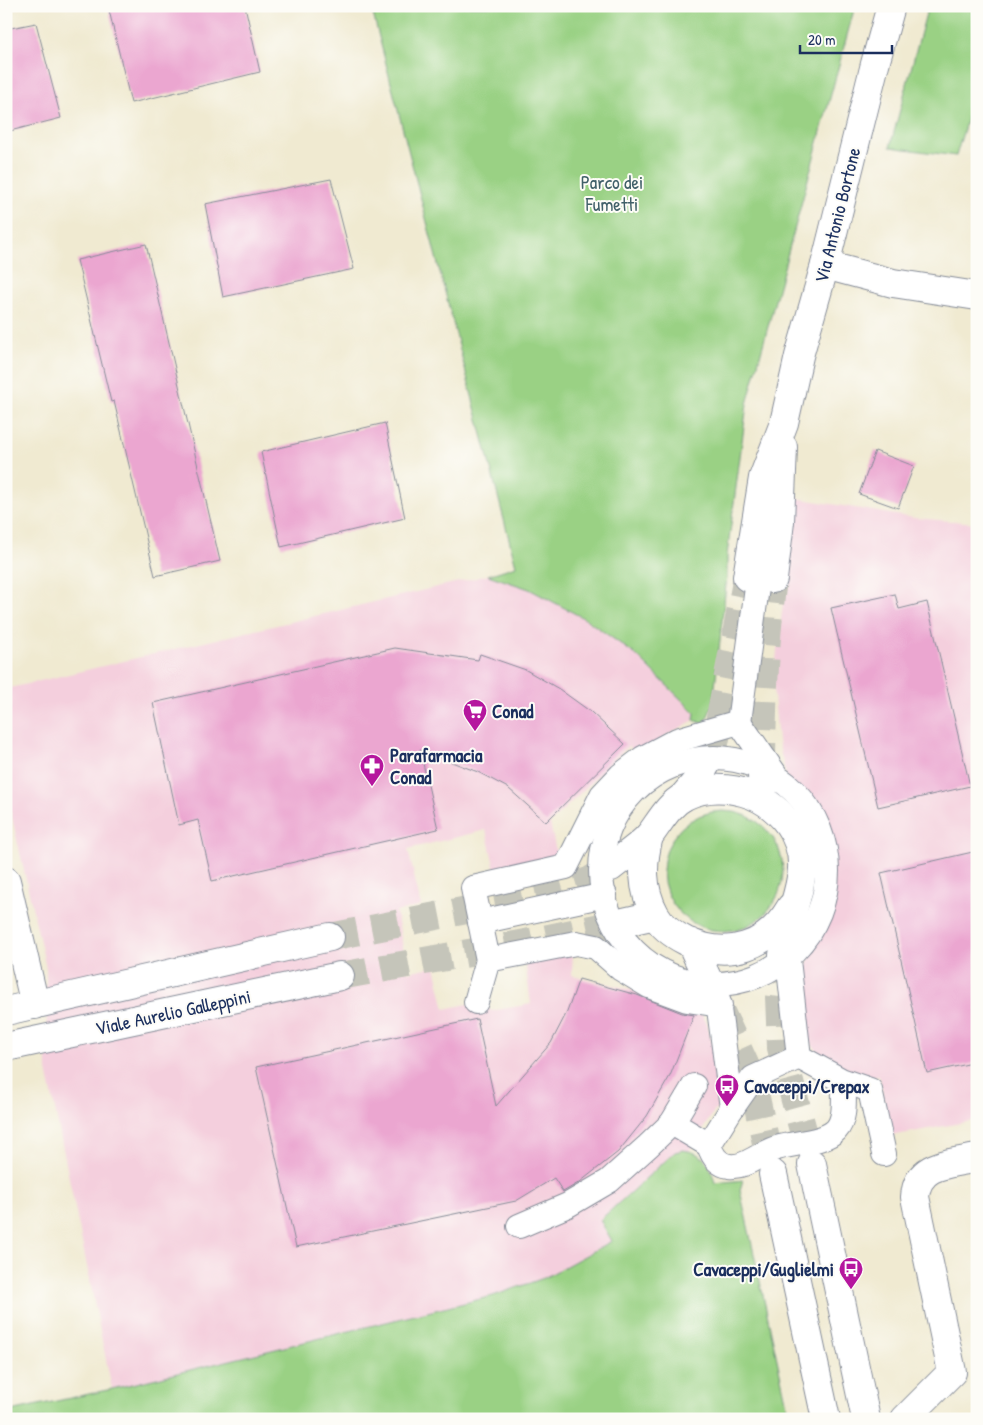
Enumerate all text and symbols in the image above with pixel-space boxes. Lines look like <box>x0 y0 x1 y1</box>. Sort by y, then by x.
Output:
scale bar <box>800 22 893 54</box>
text: 20 m <box>808 29 835 50</box>
street label: Via Antonio Bortone <box>808 144 866 285</box>
park label: Parco dei Fumetti <box>581 169 643 217</box>
supermarket icon: Conad <box>462 698 488 732</box>
place label: Conad <box>492 698 534 724</box>
place label: Parafarmacia Conad <box>390 742 483 790</box>
pharmacy icon: Parafarmacia Conad <box>359 753 385 787</box>
street label: Viale Aurelio Galleppini <box>93 983 253 1041</box>
bus stop icon: Cavaceppi/Crepax <box>714 1073 740 1107</box>
place label: Cavaceppi/Crepax <box>744 1073 870 1100</box>
place label: Cavaceppi/Guglielmi <box>693 1256 834 1283</box>
bus stop icon: Cavaceppi/Guglielmi <box>838 1256 864 1290</box>

